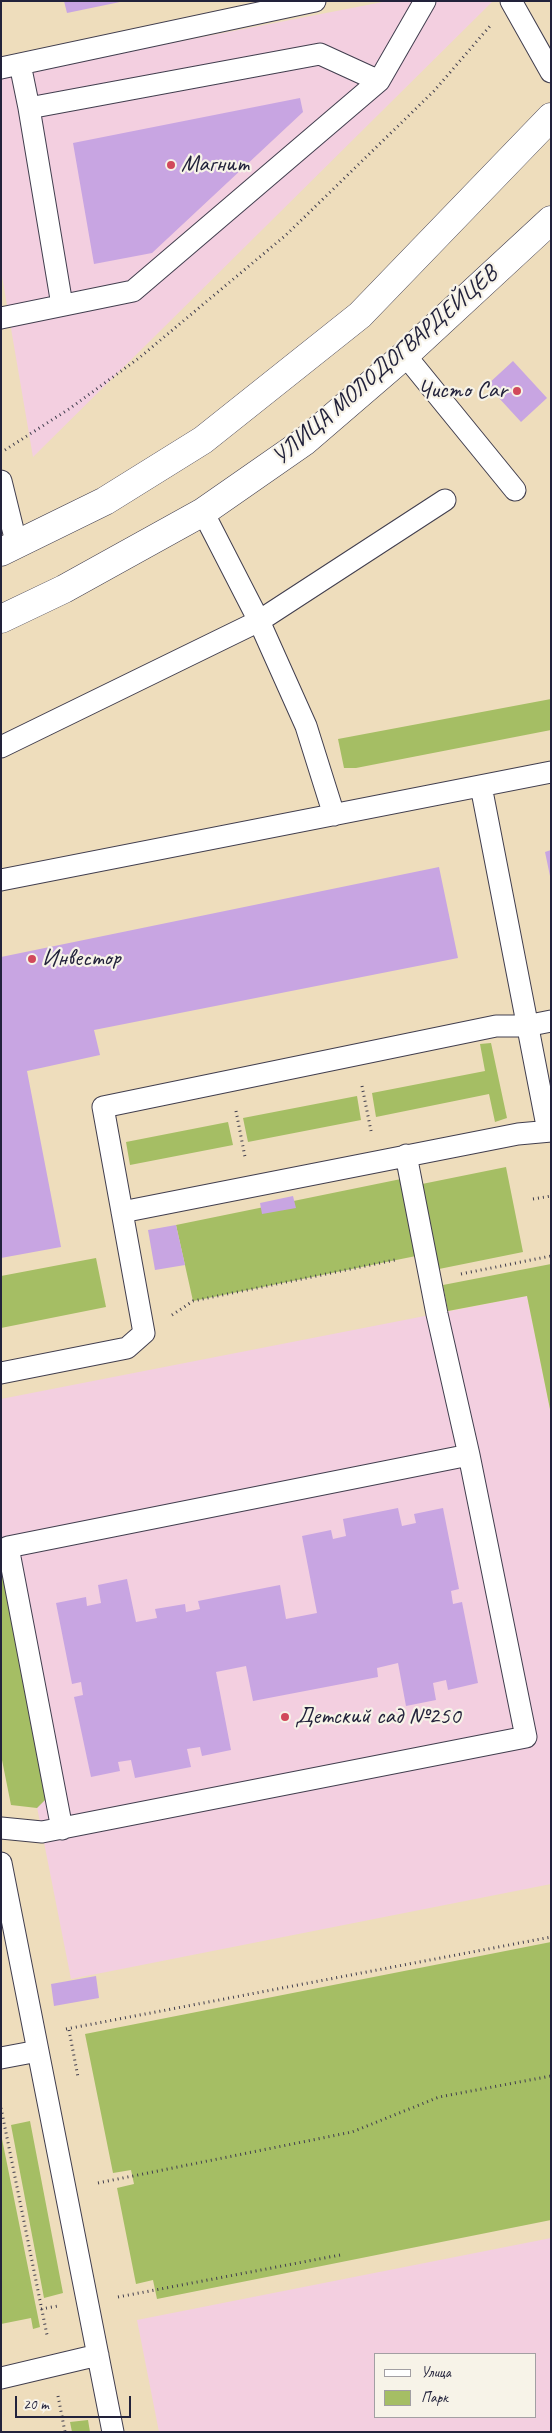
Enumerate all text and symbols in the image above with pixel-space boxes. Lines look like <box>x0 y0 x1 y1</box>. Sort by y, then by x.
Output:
place label: Магнит <box>181 151 249 179</box>
marker: Магнит <box>165 159 177 171</box>
street label: УЛИЦА МОЛОДОГВАРДЕЙЦЕВ <box>267 260 503 472</box>
place label: Чисто Car <box>418 377 507 405</box>
marker: Чисто Car <box>511 385 523 397</box>
place label: Инвестор <box>42 945 120 973</box>
marker: Инвестор <box>26 953 38 965</box>
place label: Детский сад №250 <box>295 1703 461 1731</box>
marker: Детский сад №250 <box>279 1711 291 1723</box>
legend <box>374 2353 537 2418</box>
text: Улица <box>421 2363 451 2382</box>
scale bar <box>18 2386 134 2418</box>
text: Парк <box>421 2388 448 2407</box>
text: 20 m <box>23 2395 49 2414</box>

